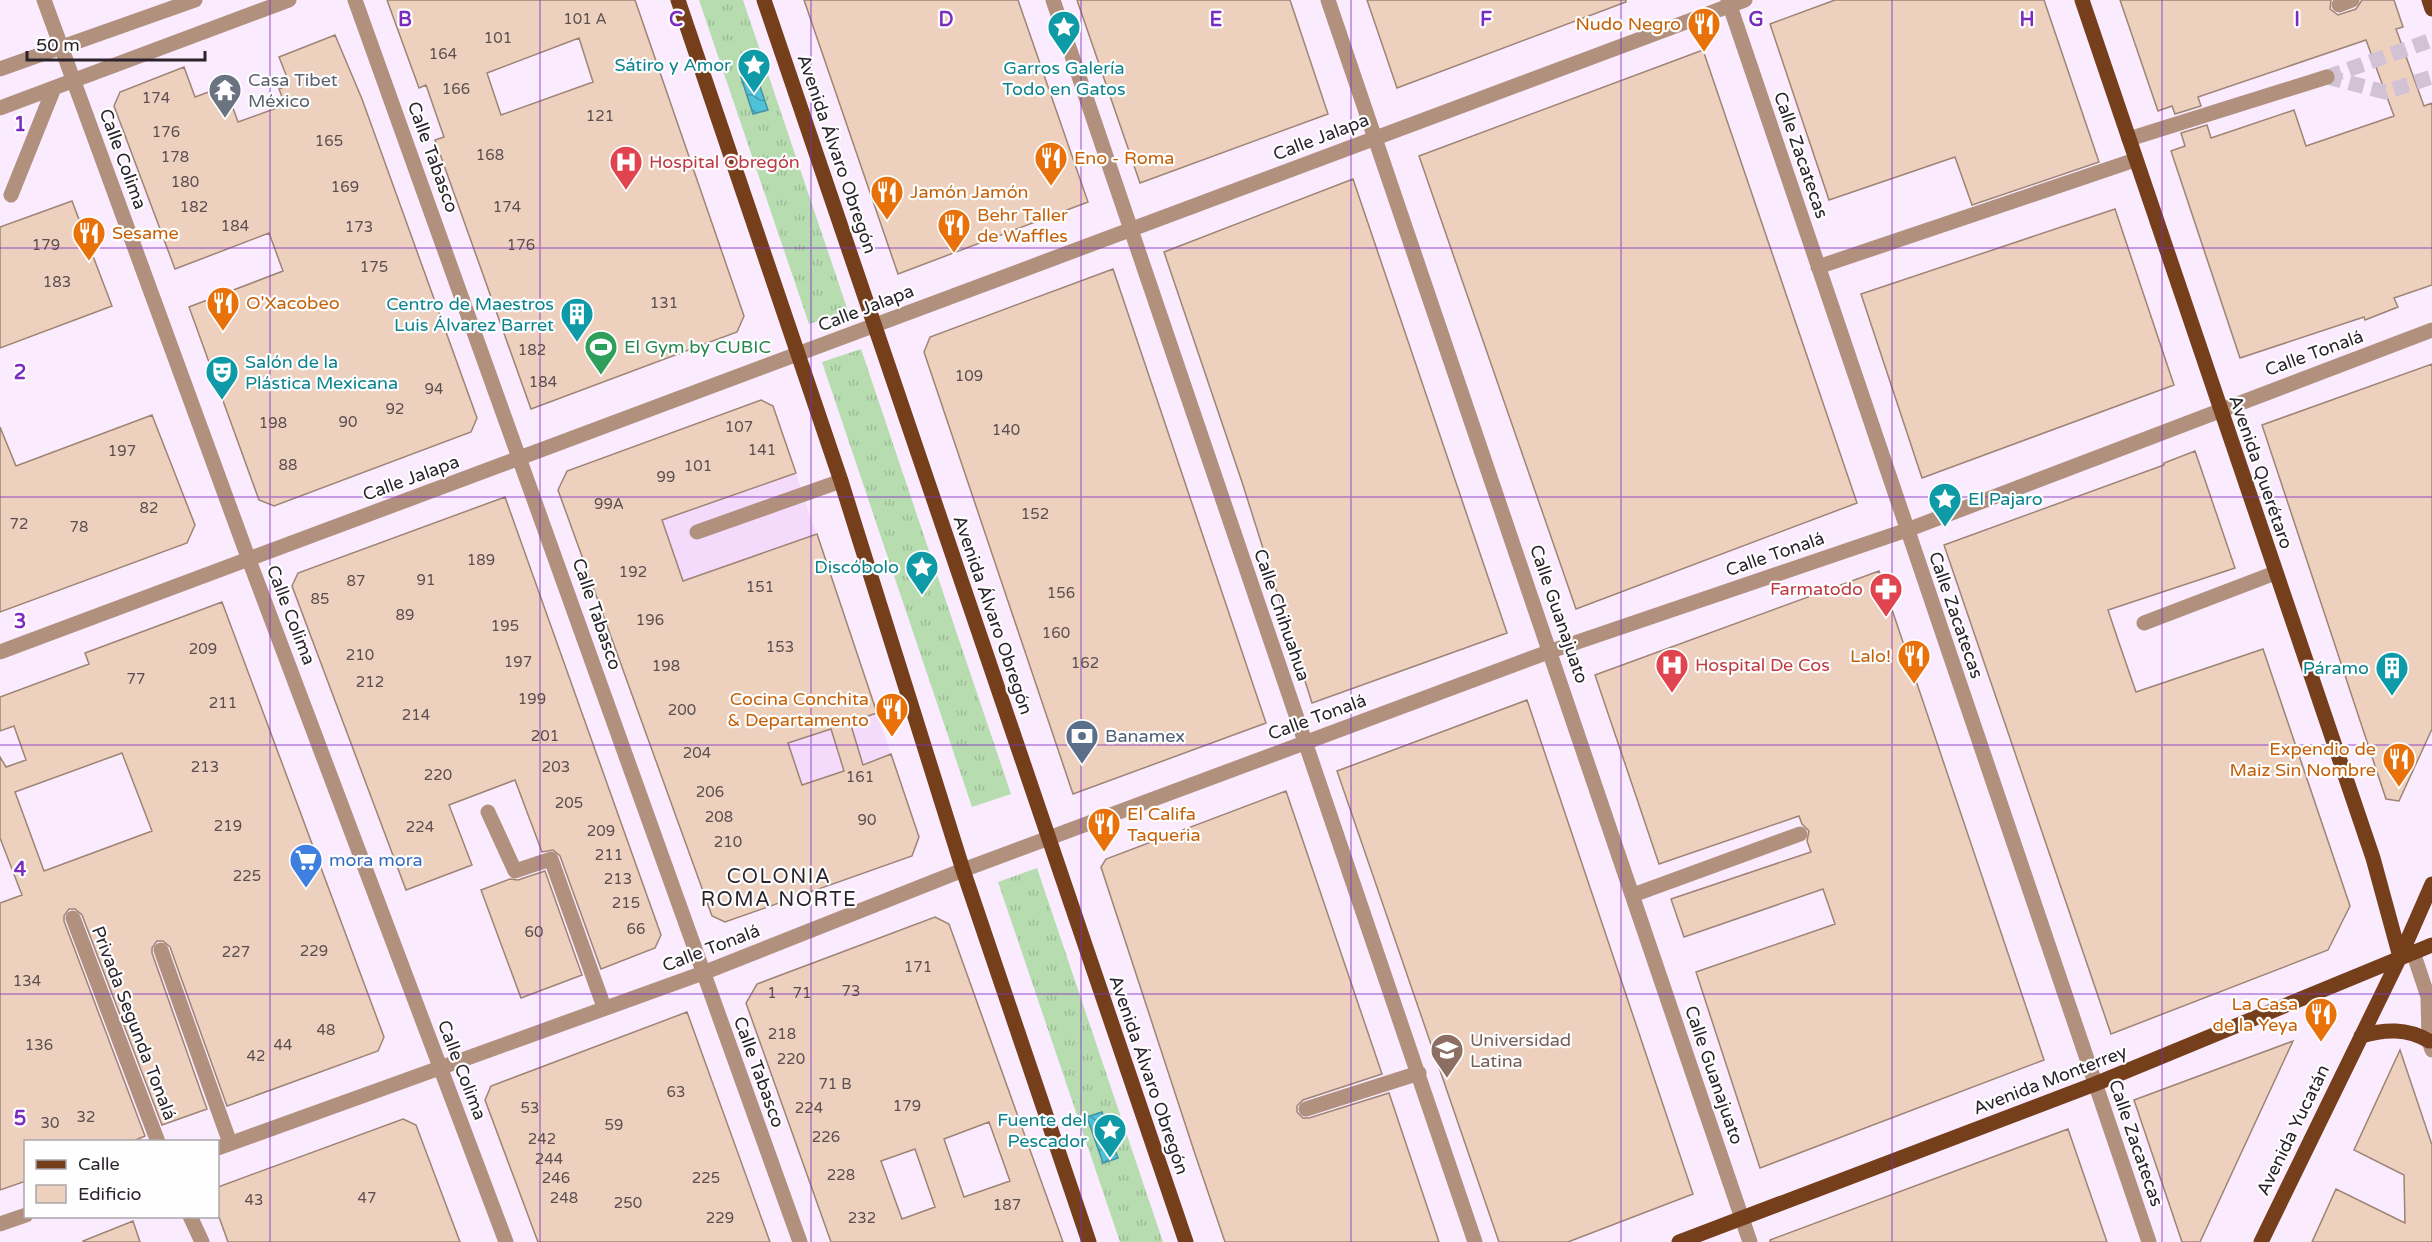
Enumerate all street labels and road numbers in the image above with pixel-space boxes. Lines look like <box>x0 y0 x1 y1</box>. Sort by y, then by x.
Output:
street label: Avenida Álvaro Obregón <box>793 51 881 257</box>
street label: Calle Zacatecas <box>1769 89 1833 221</box>
street label: Calle Tabasco <box>403 98 463 216</box>
street label: Calle Colima <box>95 106 151 212</box>
street label: Calle Jalapa <box>1270 109 1372 165</box>
street label: Calle Jalapa <box>815 280 917 336</box>
street label: Calle Tonalá <box>2262 325 2366 381</box>
street label: Avenida Querétaro <box>2224 392 2298 552</box>
street label: Calle Jalapa <box>360 450 462 506</box>
street label: Avenida Álvaro Obregón <box>949 512 1037 718</box>
street label: Calle Tonalá <box>1723 527 1827 581</box>
street label: Calle Guanajuato <box>1525 542 1593 686</box>
street label: Calle Chihuahua <box>1249 546 1315 684</box>
street label: Calle Zacatecas <box>1924 549 1988 681</box>
street label: Calle Tabasco <box>568 555 626 673</box>
street label: Calle Colima <box>262 562 320 668</box>
street label: Calle Tonalá <box>1265 689 1369 745</box>
street label: Calle Tonalá <box>659 919 763 977</box>
street label: Privada Segunda Tonalá <box>87 923 181 1123</box>
street label: Avenida Álvaro Obregón <box>1105 972 1193 1178</box>
street label: Calle Guanajuato <box>1680 1003 1748 1147</box>
street label: Calle Tabasco <box>729 1013 789 1131</box>
street label: Calle Colima <box>433 1017 491 1123</box>
street label: Avenida Monterrey <box>1970 1040 2130 1119</box>
street label: Avenida Yucatán <box>2252 1061 2334 1199</box>
street label: Calle Zacatecas <box>2104 1077 2168 1209</box>

